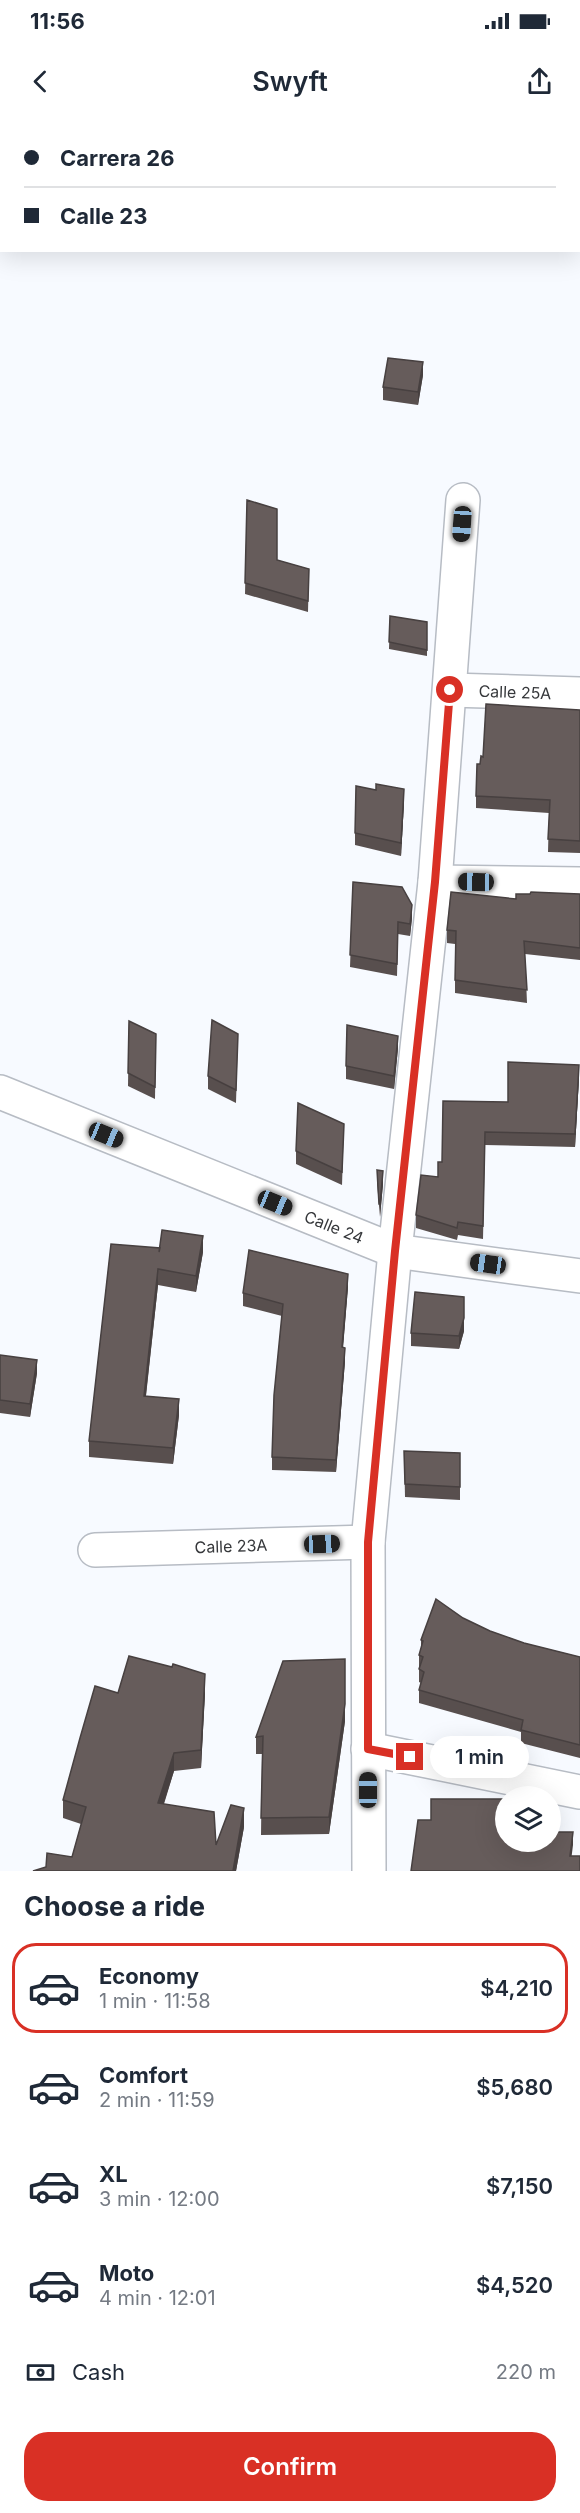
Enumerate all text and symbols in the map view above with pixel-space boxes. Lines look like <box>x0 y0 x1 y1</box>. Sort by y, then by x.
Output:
text: 11:56 <box>30 8 85 34</box>
icon: back <box>24 65 57 98</box>
text: Swyft <box>252 65 328 98</box>
icon: share <box>523 65 556 98</box>
text: Carrera 26 <box>60 145 174 171</box>
text: Calle 23 <box>60 203 147 229</box>
car <box>452 505 472 543</box>
route start <box>436 676 463 703</box>
street label: Calle 25A <box>478 681 552 703</box>
car <box>458 873 494 891</box>
car <box>86 1120 126 1150</box>
car <box>255 1188 295 1218</box>
street label: Calle 24 <box>301 1206 367 1248</box>
car <box>469 1253 507 1275</box>
car <box>304 1534 340 1554</box>
street label: Calle 23A <box>194 1535 268 1557</box>
callout: 1 min <box>431 1736 530 1778</box>
route end <box>396 1743 423 1770</box>
text: 1 min <box>455 1745 504 1769</box>
car <box>359 1772 377 1808</box>
map controls <box>495 1786 561 1852</box>
button: layers <box>495 1786 561 1852</box>
text: Choose a ride <box>24 1890 205 1923</box>
icon: car <box>27 1961 81 2015</box>
text: Economy <box>99 1963 199 1989</box>
text: $4,210 <box>480 1975 553 2001</box>
text: 1 min · 11:58 <box>99 1989 211 2013</box>
icon: car <box>27 2060 81 2114</box>
text: Comfort <box>99 2062 188 2088</box>
text: $5,680 <box>476 2074 553 2100</box>
text: 2 min · 11:59 <box>99 2088 215 2112</box>
icon: car <box>27 2159 81 2213</box>
text: XL <box>99 2161 128 2187</box>
text: $7,150 <box>486 2173 553 2199</box>
text: 3 min · 12:00 <box>99 2187 220 2211</box>
icon: car <box>27 2258 81 2312</box>
text: Moto <box>99 2260 154 2286</box>
text: $4,520 <box>476 2272 553 2298</box>
text: 4 min · 12:01 <box>99 2286 216 2310</box>
icon: cash <box>24 2356 57 2389</box>
text: Cash <box>72 2359 125 2385</box>
text: 220 m <box>496 2360 556 2384</box>
button: Confirm <box>24 2432 556 2501</box>

